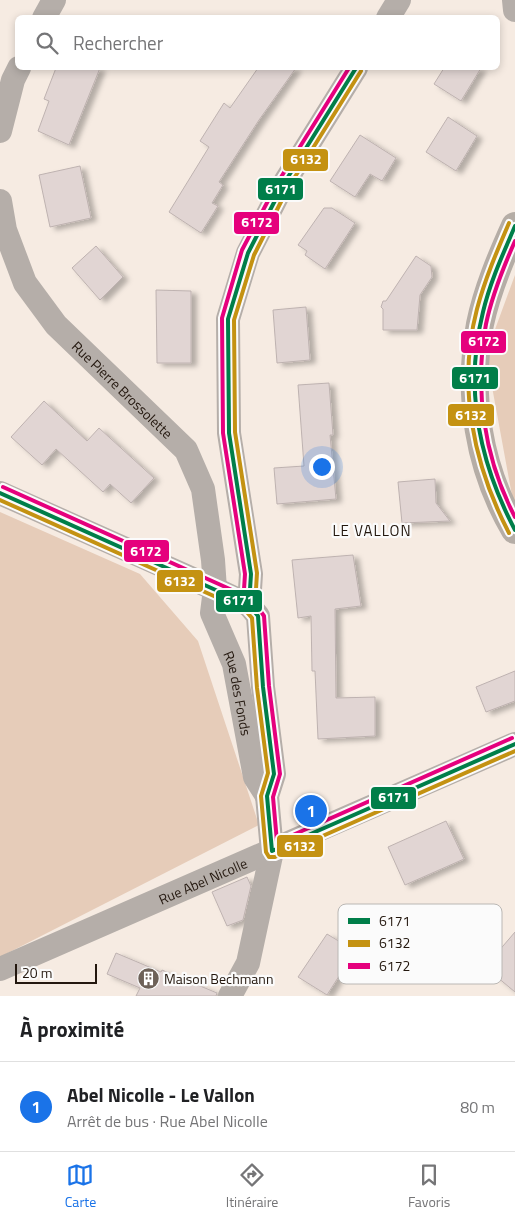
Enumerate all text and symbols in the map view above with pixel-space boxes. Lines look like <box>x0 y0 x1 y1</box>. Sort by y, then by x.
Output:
search box <box>15 15 500 70</box>
text: Rechercher <box>73 28 163 57</box>
icon: search <box>33 29 61 57</box>
line badge: 6132 <box>282 148 329 172</box>
text: 6132 <box>290 148 322 169</box>
line badge: 6171 <box>257 177 304 201</box>
text: 6171 <box>265 178 297 199</box>
line badge: 6172 <box>233 211 280 235</box>
text: 6172 <box>241 211 273 232</box>
line badge: 6172 <box>460 330 507 354</box>
text: 6172 <box>468 330 500 351</box>
street label: Rue Pierre Brossolette <box>68 336 178 443</box>
line badge: 6171 <box>451 366 499 390</box>
text: 6171 <box>459 367 491 388</box>
line badge: 6132 <box>447 403 495 427</box>
text: 6132 <box>455 404 487 425</box>
your location <box>309 454 335 480</box>
district label: LE VALLON <box>332 519 412 542</box>
line badge: 6172 <box>123 539 170 563</box>
text: 6172 <box>130 540 162 561</box>
line badge: 6132 <box>156 569 204 593</box>
text: 6132 <box>164 570 196 591</box>
line badge: 6171 <box>215 589 263 613</box>
text: 6171 <box>223 589 255 610</box>
street label: Rue des Fonds <box>219 647 258 737</box>
line badge: 6171 <box>370 786 417 810</box>
text: 6171 <box>378 786 410 807</box>
pin: 1 <box>295 792 327 830</box>
line badge: 6132 <box>276 834 324 858</box>
text: 6132 <box>284 835 316 856</box>
street label: Rue Abel Nicolle <box>155 852 250 909</box>
legend <box>338 904 502 984</box>
text: 6171 <box>379 910 410 931</box>
text: 6132 <box>379 932 410 953</box>
text: 6172 <box>379 955 410 976</box>
scale bar <box>15 961 98 984</box>
text: 20 m <box>22 962 52 983</box>
building icon: Maison Bechmann <box>136 966 160 990</box>
place label: Maison Bechmann <box>164 968 273 989</box>
text: À proximité <box>20 1013 124 1045</box>
text: Abel Nicolle - Le Vallon <box>67 1080 255 1109</box>
text: 1 <box>32 1095 40 1119</box>
text: 80 m <box>460 1095 495 1119</box>
text: Arrêt de bus · Rue Abel Nicolle <box>67 1109 268 1133</box>
tab: Carte <box>65 1161 96 1212</box>
tab: Itinéraire <box>226 1161 278 1212</box>
tab: Favoris <box>408 1161 450 1212</box>

